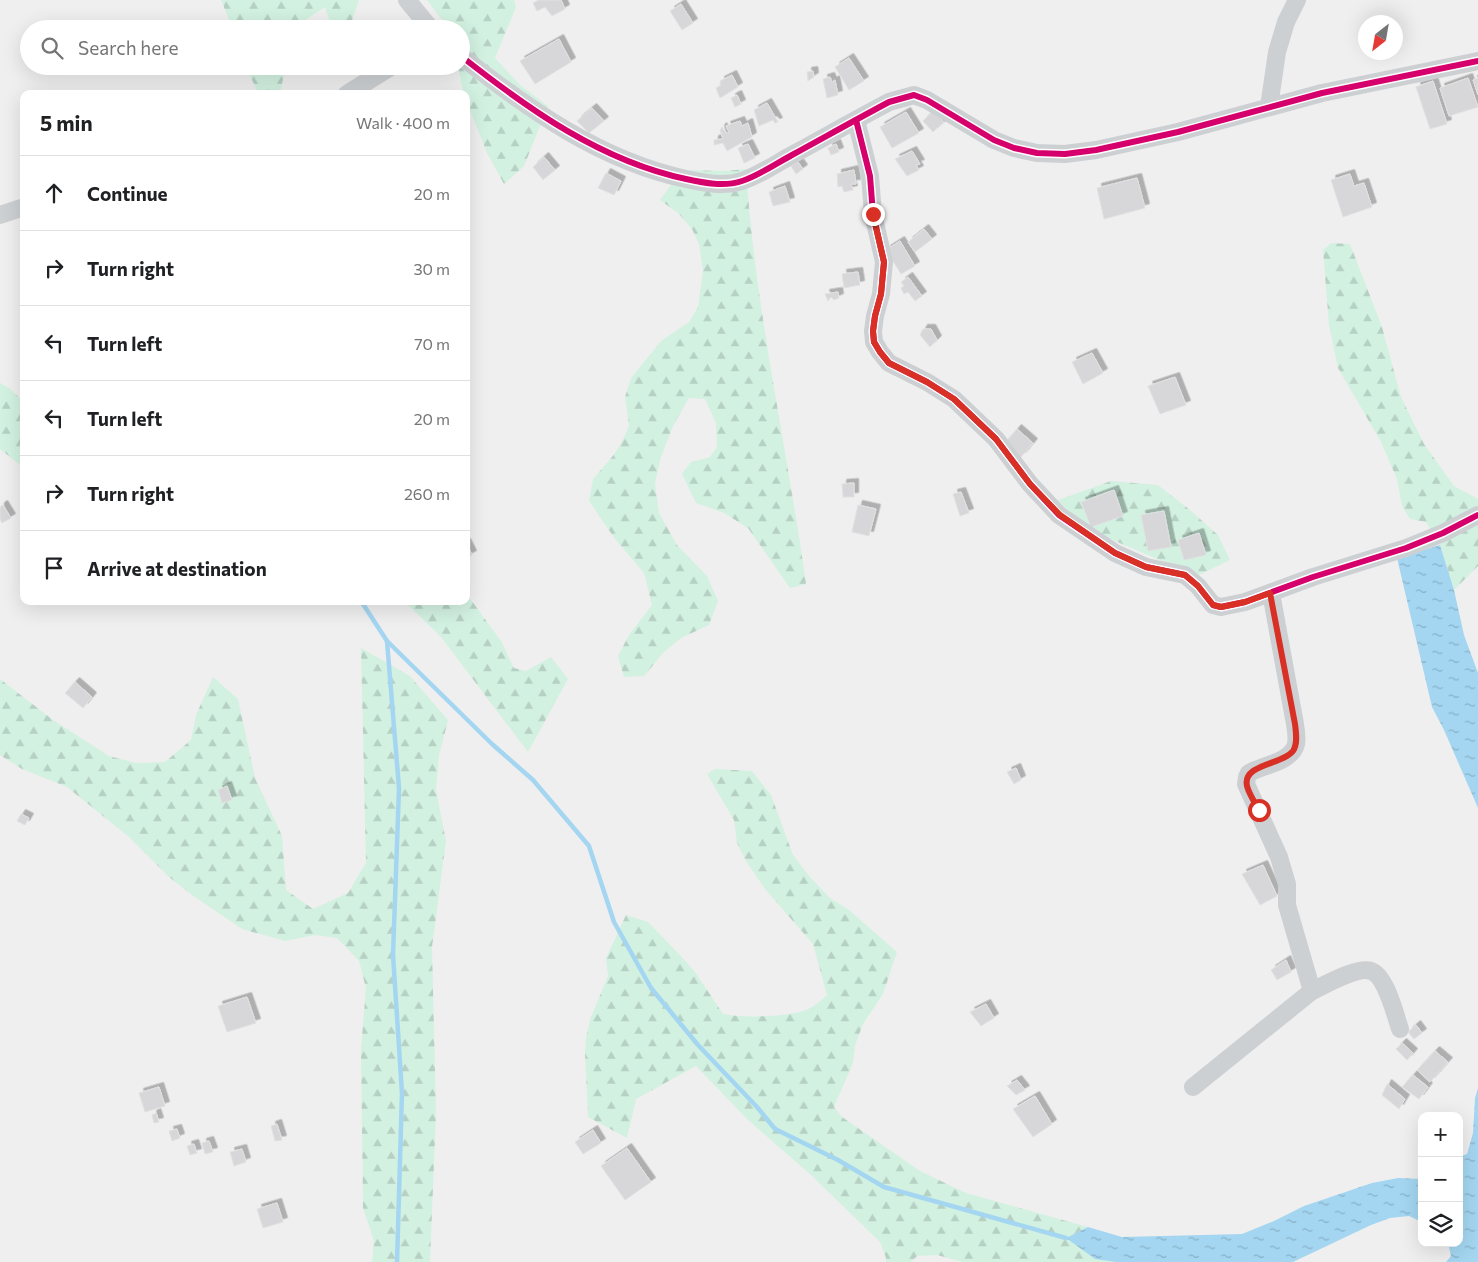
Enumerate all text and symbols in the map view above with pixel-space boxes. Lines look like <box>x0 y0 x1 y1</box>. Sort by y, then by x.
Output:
north arrow <box>1358 15 1403 60</box>
search box <box>20 20 470 75</box>
icon: search <box>38 34 66 62</box>
text: Search here <box>78 36 178 59</box>
text: 5 min <box>40 110 93 135</box>
text: Walk · 400 m <box>356 113 450 132</box>
icon: ahead <box>40 179 68 207</box>
text: Continue <box>87 182 167 205</box>
text: 20 m <box>414 184 450 203</box>
route end <box>862 203 885 226</box>
icon: right <box>40 254 68 282</box>
text: Turn right <box>87 257 174 280</box>
text: 30 m <box>413 259 450 278</box>
icon: left <box>40 329 68 357</box>
text: Turn left <box>87 332 162 355</box>
text: 70 m <box>414 334 450 353</box>
icon: left <box>40 404 68 432</box>
text: Turn left <box>87 407 162 430</box>
text: 20 m <box>414 409 450 428</box>
icon: right <box>40 479 68 507</box>
text: Turn right <box>87 482 174 505</box>
text: 260 m <box>404 484 450 503</box>
icon: arrive <box>40 554 68 582</box>
text: Arrive at destination <box>87 557 267 580</box>
route start <box>1248 799 1271 822</box>
map controls <box>1418 1112 1463 1247</box>
button: + <box>1418 1112 1463 1157</box>
button: − <box>1418 1157 1463 1202</box>
button: layers <box>1418 1202 1463 1247</box>

